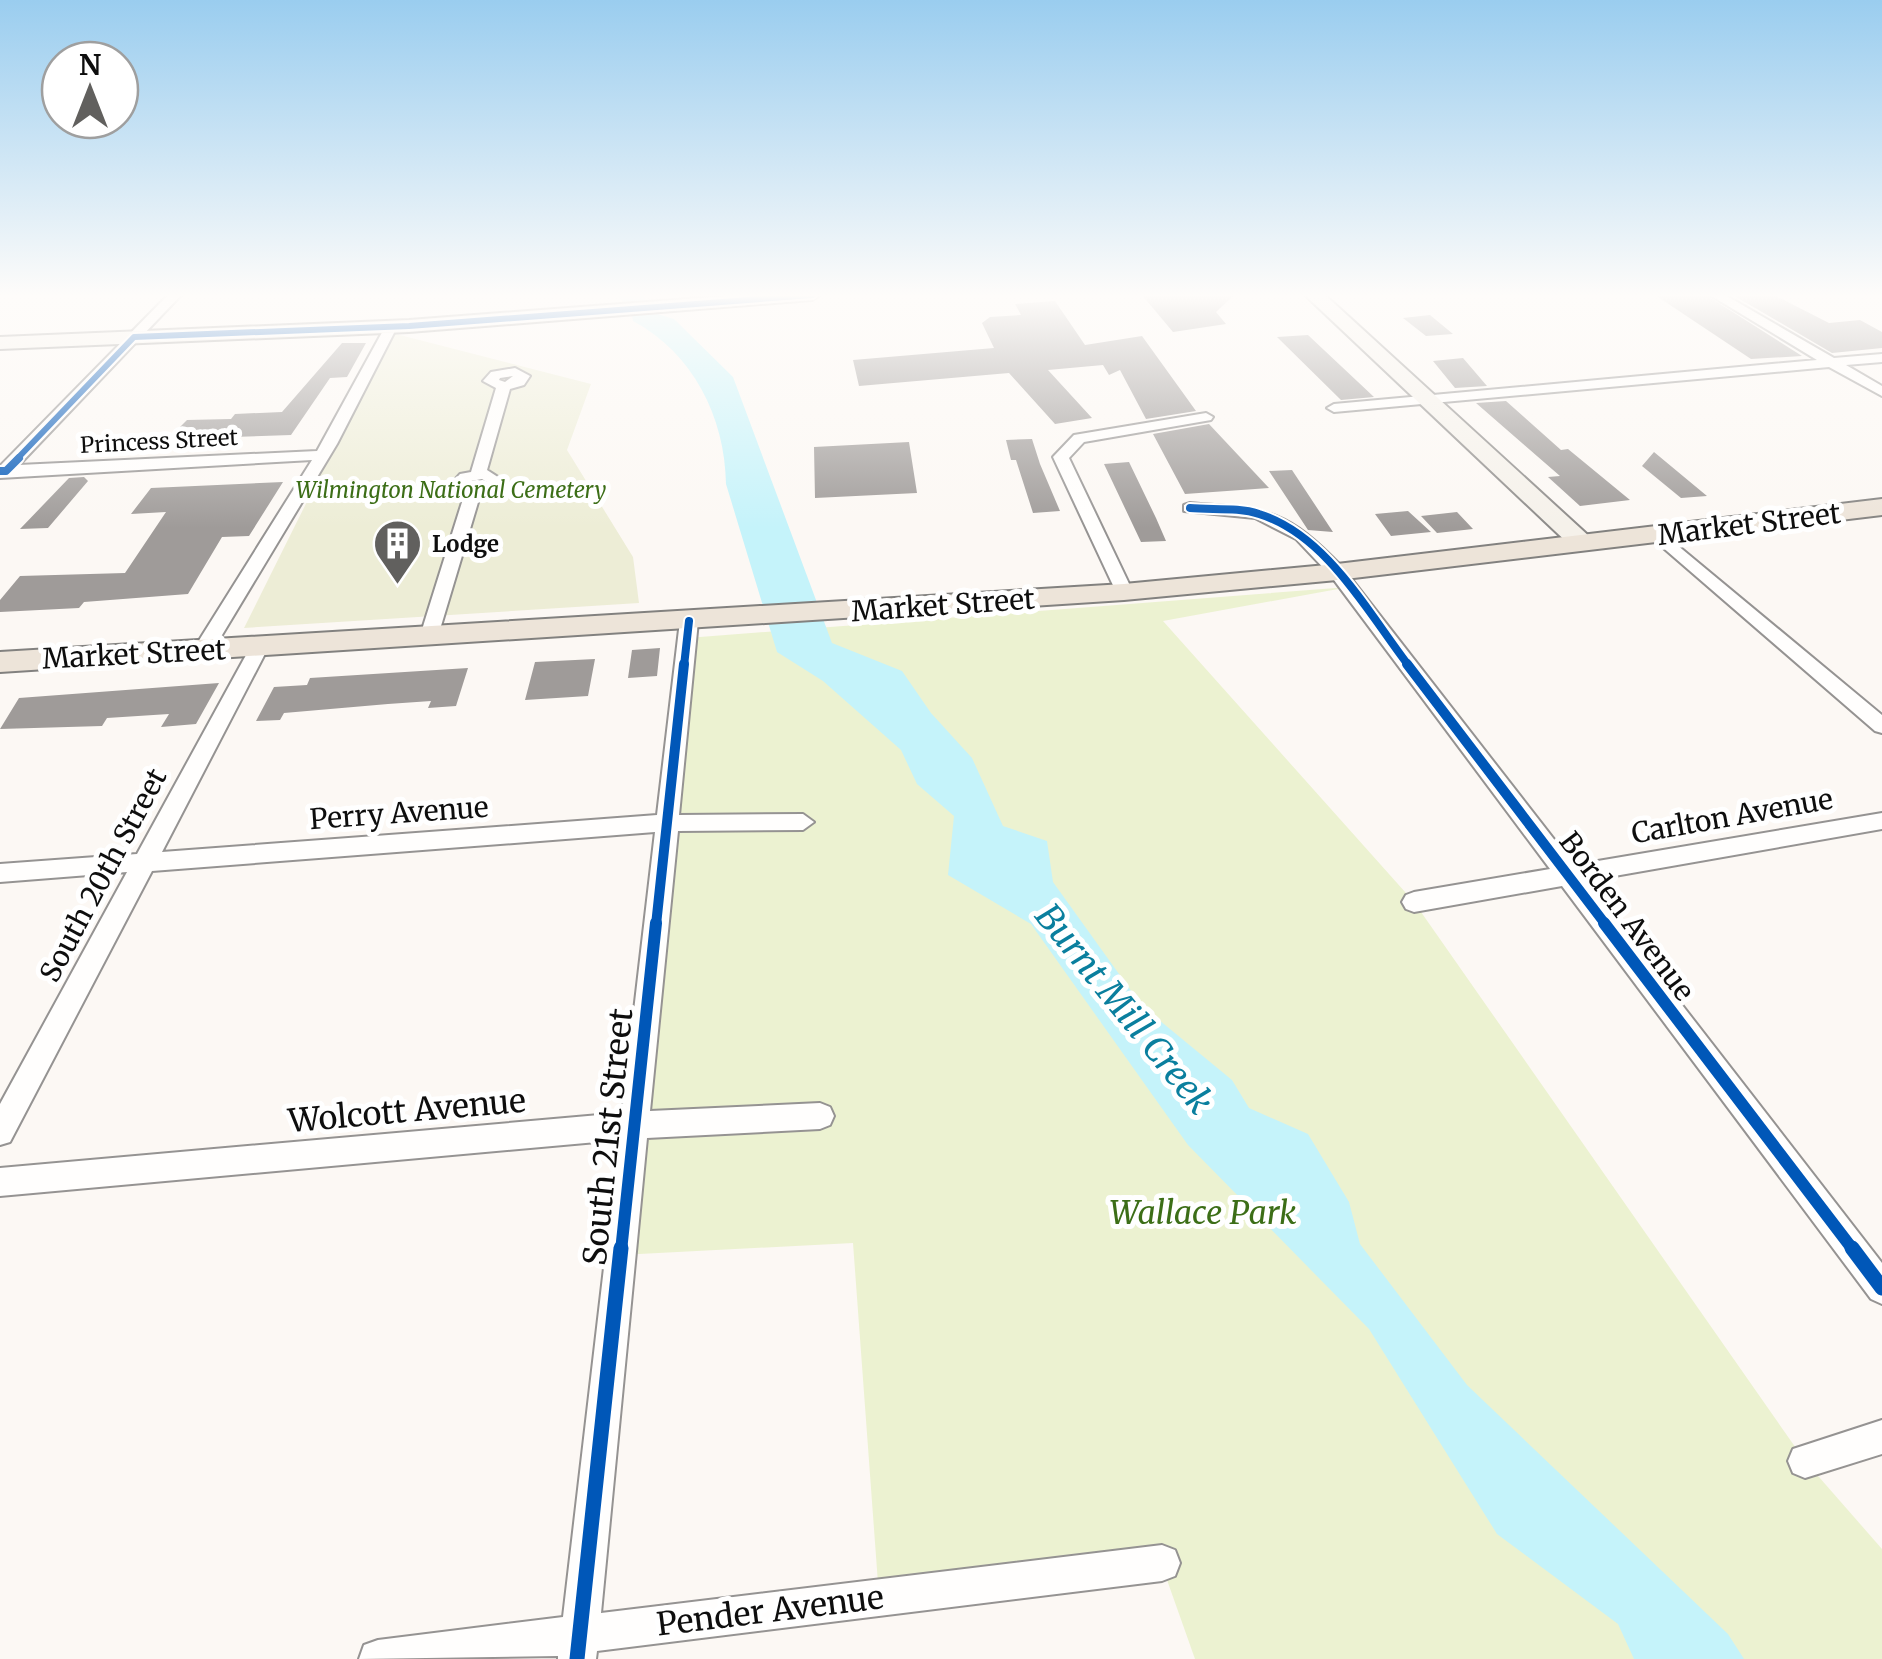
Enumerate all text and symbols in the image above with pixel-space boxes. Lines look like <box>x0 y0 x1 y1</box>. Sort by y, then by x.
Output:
north arrow <box>40 40 140 140</box>
text: N <box>79 47 101 83</box>
street label: Princess Street <box>79 423 239 459</box>
park label: Wilmington National Cemetery <box>296 476 606 504</box>
street label: Market Street <box>1655 495 1843 553</box>
building icon: Lodge <box>371 518 423 586</box>
place label: Lodge <box>432 530 499 558</box>
street label: Market Street <box>850 581 1036 629</box>
street label: Market Street <box>41 631 227 677</box>
street label: South 20th Street <box>32 762 174 988</box>
street label: Carlton Avenue <box>1629 781 1835 851</box>
street label: Perry Avenue <box>308 789 490 837</box>
street label: Borden Avenue <box>1552 824 1702 1008</box>
water label: Burnt Mill Creek <box>1026 895 1222 1123</box>
street label: South 21st Street <box>575 1006 641 1268</box>
street label: Wolcott Avenue <box>286 1081 527 1141</box>
park label: Wallace Park <box>1109 1193 1297 1233</box>
street label: Pender Avenue <box>654 1577 886 1645</box>

